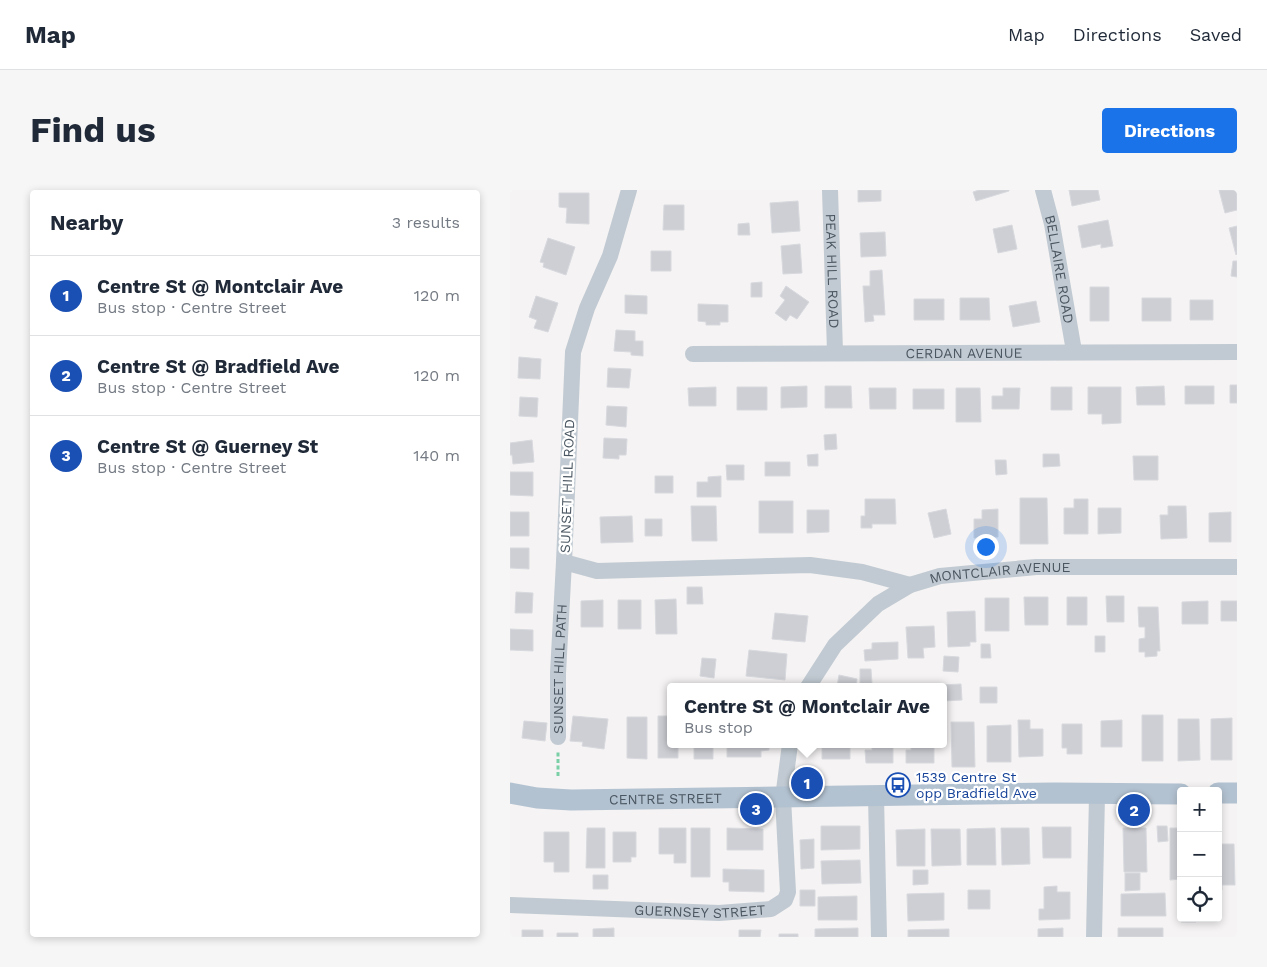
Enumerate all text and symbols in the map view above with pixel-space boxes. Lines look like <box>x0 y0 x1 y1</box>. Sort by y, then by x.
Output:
text: Map <box>25 21 76 49</box>
text: Map <box>1008 24 1045 45</box>
text: Directions <box>1073 24 1162 45</box>
text: Saved <box>1190 24 1242 45</box>
button: Directions <box>1102 108 1237 153</box>
text: Find us <box>30 109 156 151</box>
text: Nearby <box>50 210 123 235</box>
text: 3 results <box>392 213 460 232</box>
street label: PEAK HILL ROAD <box>823 213 842 329</box>
street label: BELLAIRE ROAD <box>1042 213 1077 325</box>
text: Centre St @ Montclair Ave <box>97 275 343 298</box>
text: 1 <box>63 286 69 305</box>
text: 120 m <box>414 286 460 305</box>
text: Bus stop · Centre Street <box>97 298 286 317</box>
street label: CERDAN AVENUE <box>905 345 1023 361</box>
text: Centre St @ Bradfield Ave <box>97 355 339 378</box>
text: 2 <box>61 366 71 385</box>
text: 120 m <box>414 366 460 385</box>
text: Bus stop · Centre Street <box>97 378 286 397</box>
street label: SUNSET HILL ROAD <box>557 419 577 553</box>
text: Centre St @ Guerney St <box>97 435 318 458</box>
text: 3 <box>61 446 71 465</box>
text: 140 m <box>413 446 460 465</box>
text: Bus stop · Centre Street <box>97 458 286 477</box>
your location <box>973 534 999 560</box>
street label: MONTCLAIR AVENUE <box>928 559 1070 587</box>
street label: SUNSET HILL PATH <box>550 604 570 734</box>
popup <box>667 683 947 748</box>
text: Centre St @ Montclair Ave <box>684 695 930 718</box>
text: Bus stop <box>684 718 753 737</box>
pin: 1 <box>791 764 823 802</box>
place label: 1539 Centre St opp Bradfield Ave <box>916 769 1037 801</box>
bus stop icon: 1539 Centre St opp Bradfield Ave <box>885 772 911 798</box>
map controls <box>1177 787 1222 922</box>
button: + <box>1177 787 1222 832</box>
street label: CENTRE STREET <box>609 790 723 807</box>
pin: 3 <box>740 790 772 828</box>
pin: 2 <box>1118 791 1150 829</box>
button: − <box>1177 832 1222 877</box>
button: locate <box>1177 877 1222 922</box>
street label: GUERNSEY STREET <box>634 901 767 921</box>

